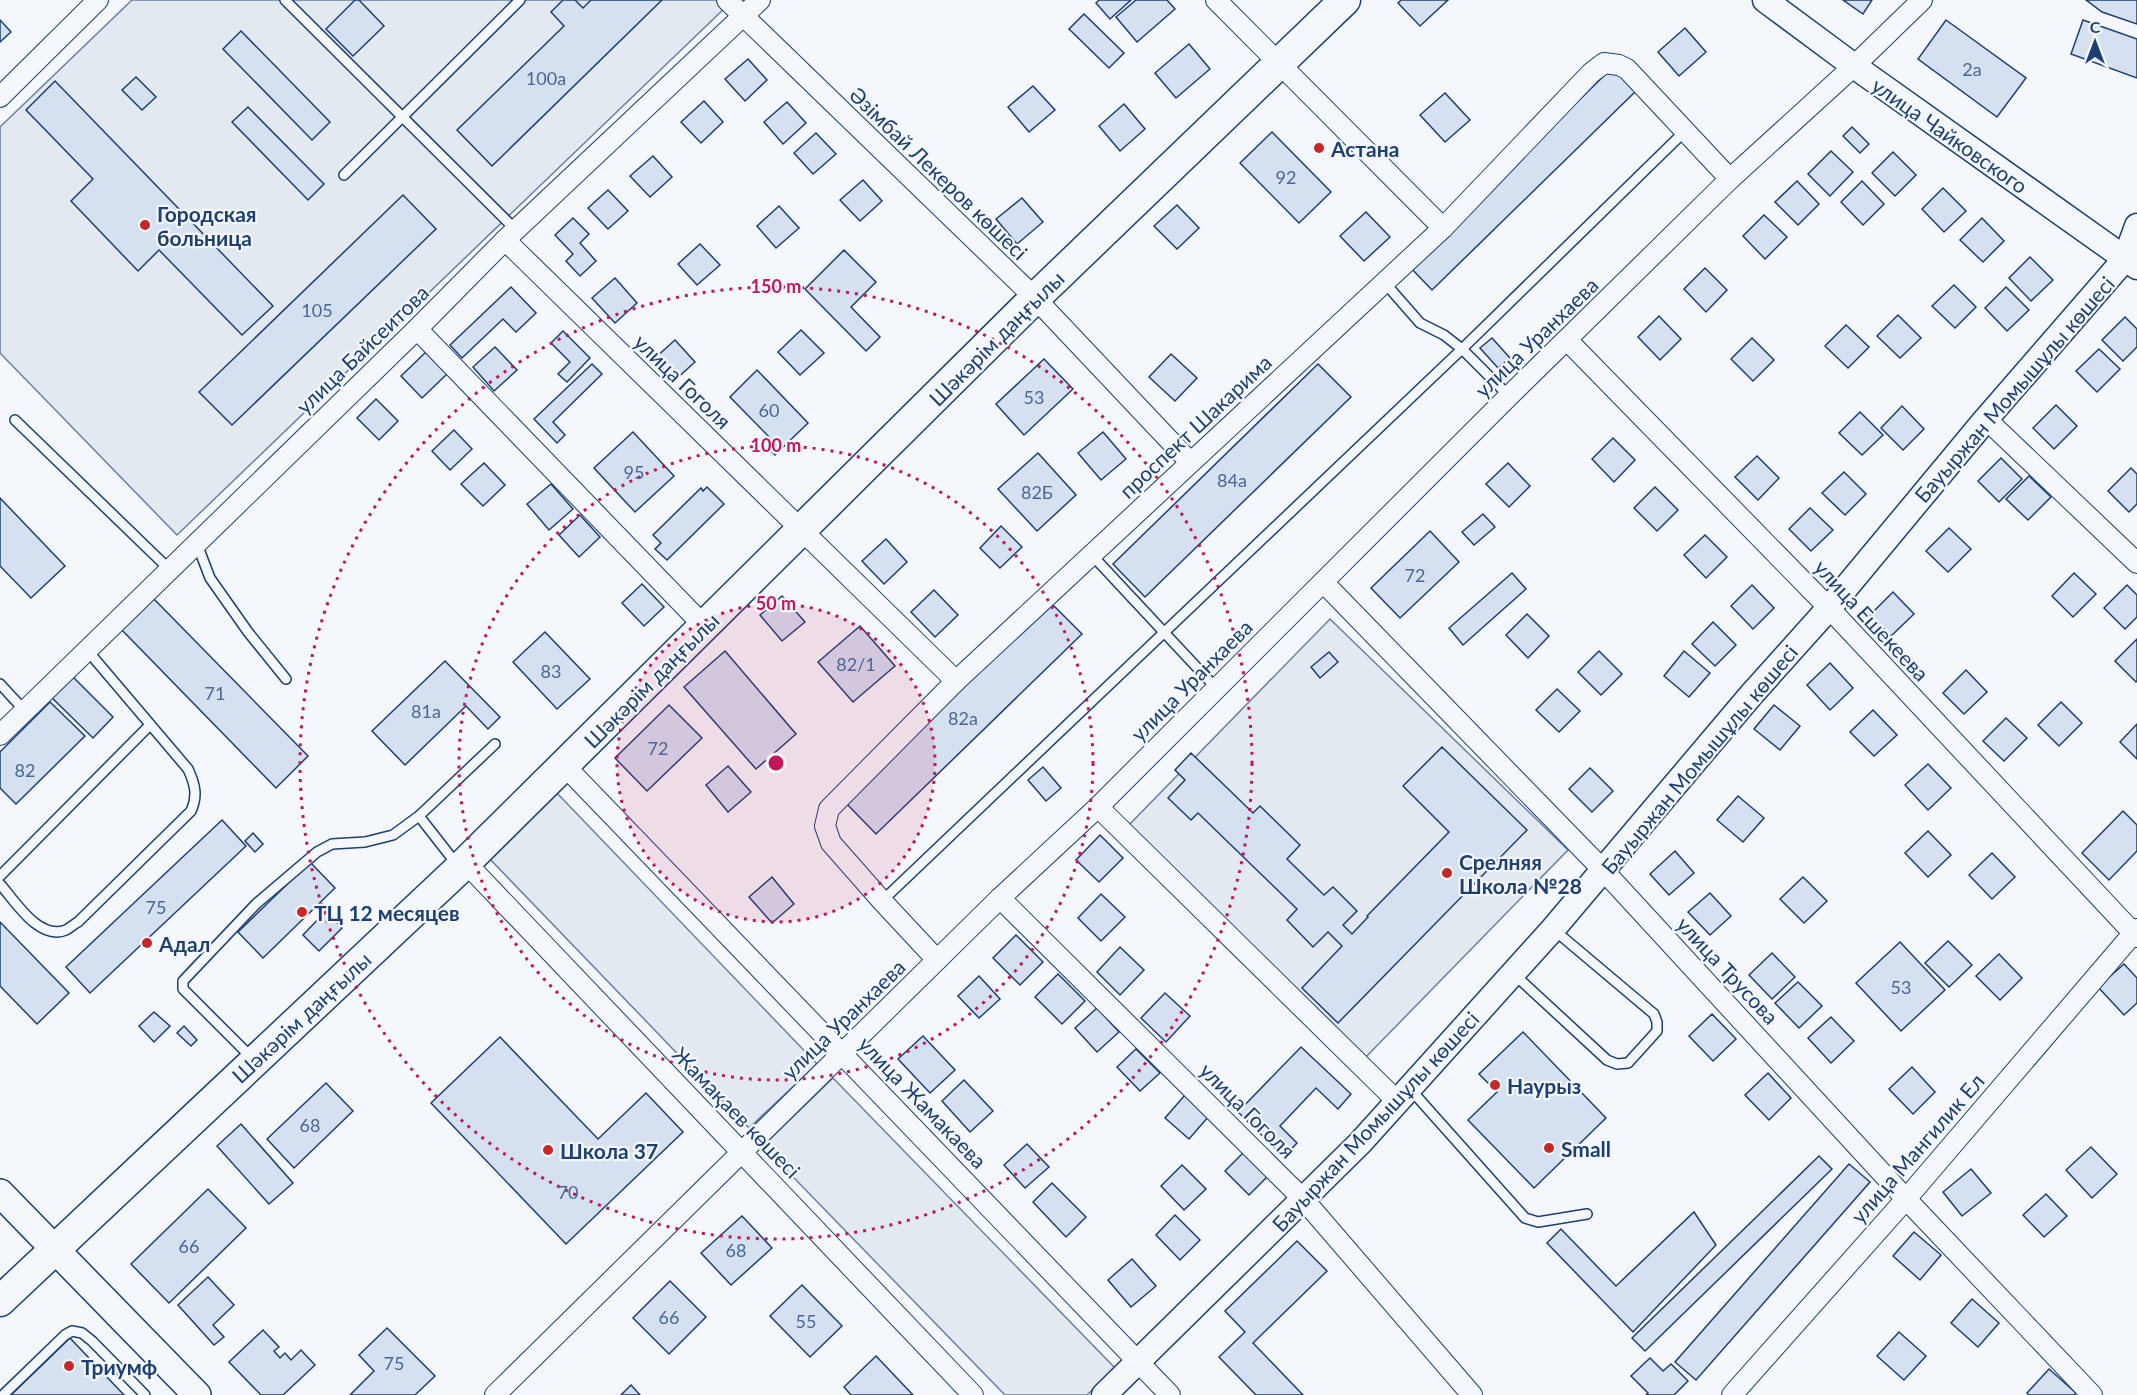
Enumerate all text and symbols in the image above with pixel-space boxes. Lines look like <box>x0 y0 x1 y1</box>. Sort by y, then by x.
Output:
north arrow <box>2065 12 2125 72</box>
text: С <box>2090 17 2101 36</box>
house number: 2а <box>1962 58 1982 80</box>
house number: 100а <box>526 67 566 89</box>
street label: улица Чайковского <box>1867 72 2033 198</box>
street label: Әзімбай Лекеров көшесі <box>845 82 1033 264</box>
place label: Астана <box>1330 136 1399 161</box>
marker: Астана <box>1312 141 1326 155</box>
house number: 92 <box>1276 166 1296 188</box>
place label: Городская больница <box>157 201 257 250</box>
marker: Городская больница <box>138 218 152 232</box>
street label: Шәкәрім даңғылы <box>923 265 1069 411</box>
street label: Бауыржан Момышұлы көшесі <box>1909 271 2119 507</box>
street label: улица Уранхаева <box>1469 272 1603 402</box>
text: 150 m <box>751 275 801 297</box>
street label: улица Байсеитова <box>291 280 433 418</box>
house number: 105 <box>301 299 333 321</box>
street label: улица Гоголя <box>629 329 737 433</box>
street label: проспект Шакарима <box>1114 349 1276 503</box>
house number: 53 <box>1024 386 1044 408</box>
house number: 60 <box>759 399 779 421</box>
text: 100 m <box>751 434 801 456</box>
house number: 95 <box>624 461 644 483</box>
house number: 84а <box>1217 469 1247 491</box>
house number: 82Б <box>1021 481 1053 503</box>
street label: улица Ешекеева <box>1810 554 1934 686</box>
house number: 72 <box>1405 564 1425 586</box>
text: 50 m <box>756 592 796 614</box>
street label: Шәкәрім даңғылы <box>578 607 724 753</box>
street label: улица Уранхаева <box>1125 614 1257 746</box>
street label: Бауыржан Момышұлы көшесі <box>1596 639 1802 879</box>
house number: 82/1 <box>836 653 876 675</box>
house number: 83 <box>541 660 561 682</box>
house number: 71 <box>205 682 225 704</box>
house number: 81а <box>411 700 441 722</box>
house number: 82а <box>948 707 978 729</box>
house number: 72 <box>648 737 668 759</box>
centre of rings <box>766 753 786 773</box>
house number: 82 <box>15 759 35 781</box>
place label: Срелняя Школа №28 <box>1459 849 1582 898</box>
marker: Срелняя Школа №28 <box>1440 866 1454 880</box>
house number: 75 <box>146 896 166 918</box>
place label: ТЦ 12 месяцев <box>314 900 459 925</box>
marker: ТЦ 12 месяцев <box>295 905 309 919</box>
street label: улица Трусова <box>1672 911 1784 1029</box>
place label: Адал <box>158 931 210 956</box>
marker: Адал <box>140 936 154 950</box>
street label: Шәкәрім даңғылы <box>226 946 376 1088</box>
street label: улица Уранхаева <box>776 954 910 1084</box>
house number: 53 <box>1891 976 1911 998</box>
street label: Бауыржан Момышұлы көшесі <box>1266 1006 1484 1236</box>
street label: улица Жамакаева <box>854 1031 992 1173</box>
street label: Жамақаев көшесі <box>668 1041 806 1183</box>
street label: улица Гоголя <box>1195 1057 1301 1163</box>
street label: улица Мангилик Ел <box>1845 1068 1989 1228</box>
place label: Наурыз <box>1507 1073 1581 1098</box>
marker: Наурыз <box>1488 1078 1502 1092</box>
house number: 68 <box>300 1114 320 1136</box>
place label: Small <box>1561 1136 1611 1161</box>
place label: Школа 37 <box>560 1138 658 1163</box>
marker: Small <box>1542 1141 1556 1155</box>
marker: Школа 37 <box>541 1143 555 1157</box>
house number: 70 <box>558 1181 578 1203</box>
house number: 66 <box>179 1235 199 1257</box>
house number: 68 <box>726 1239 746 1261</box>
house number: 66 <box>659 1306 679 1328</box>
house number: 55 <box>796 1310 816 1332</box>
house number: 75 <box>384 1352 404 1374</box>
place label: Триумф <box>81 1354 157 1379</box>
marker: Триумф <box>62 1359 76 1373</box>

